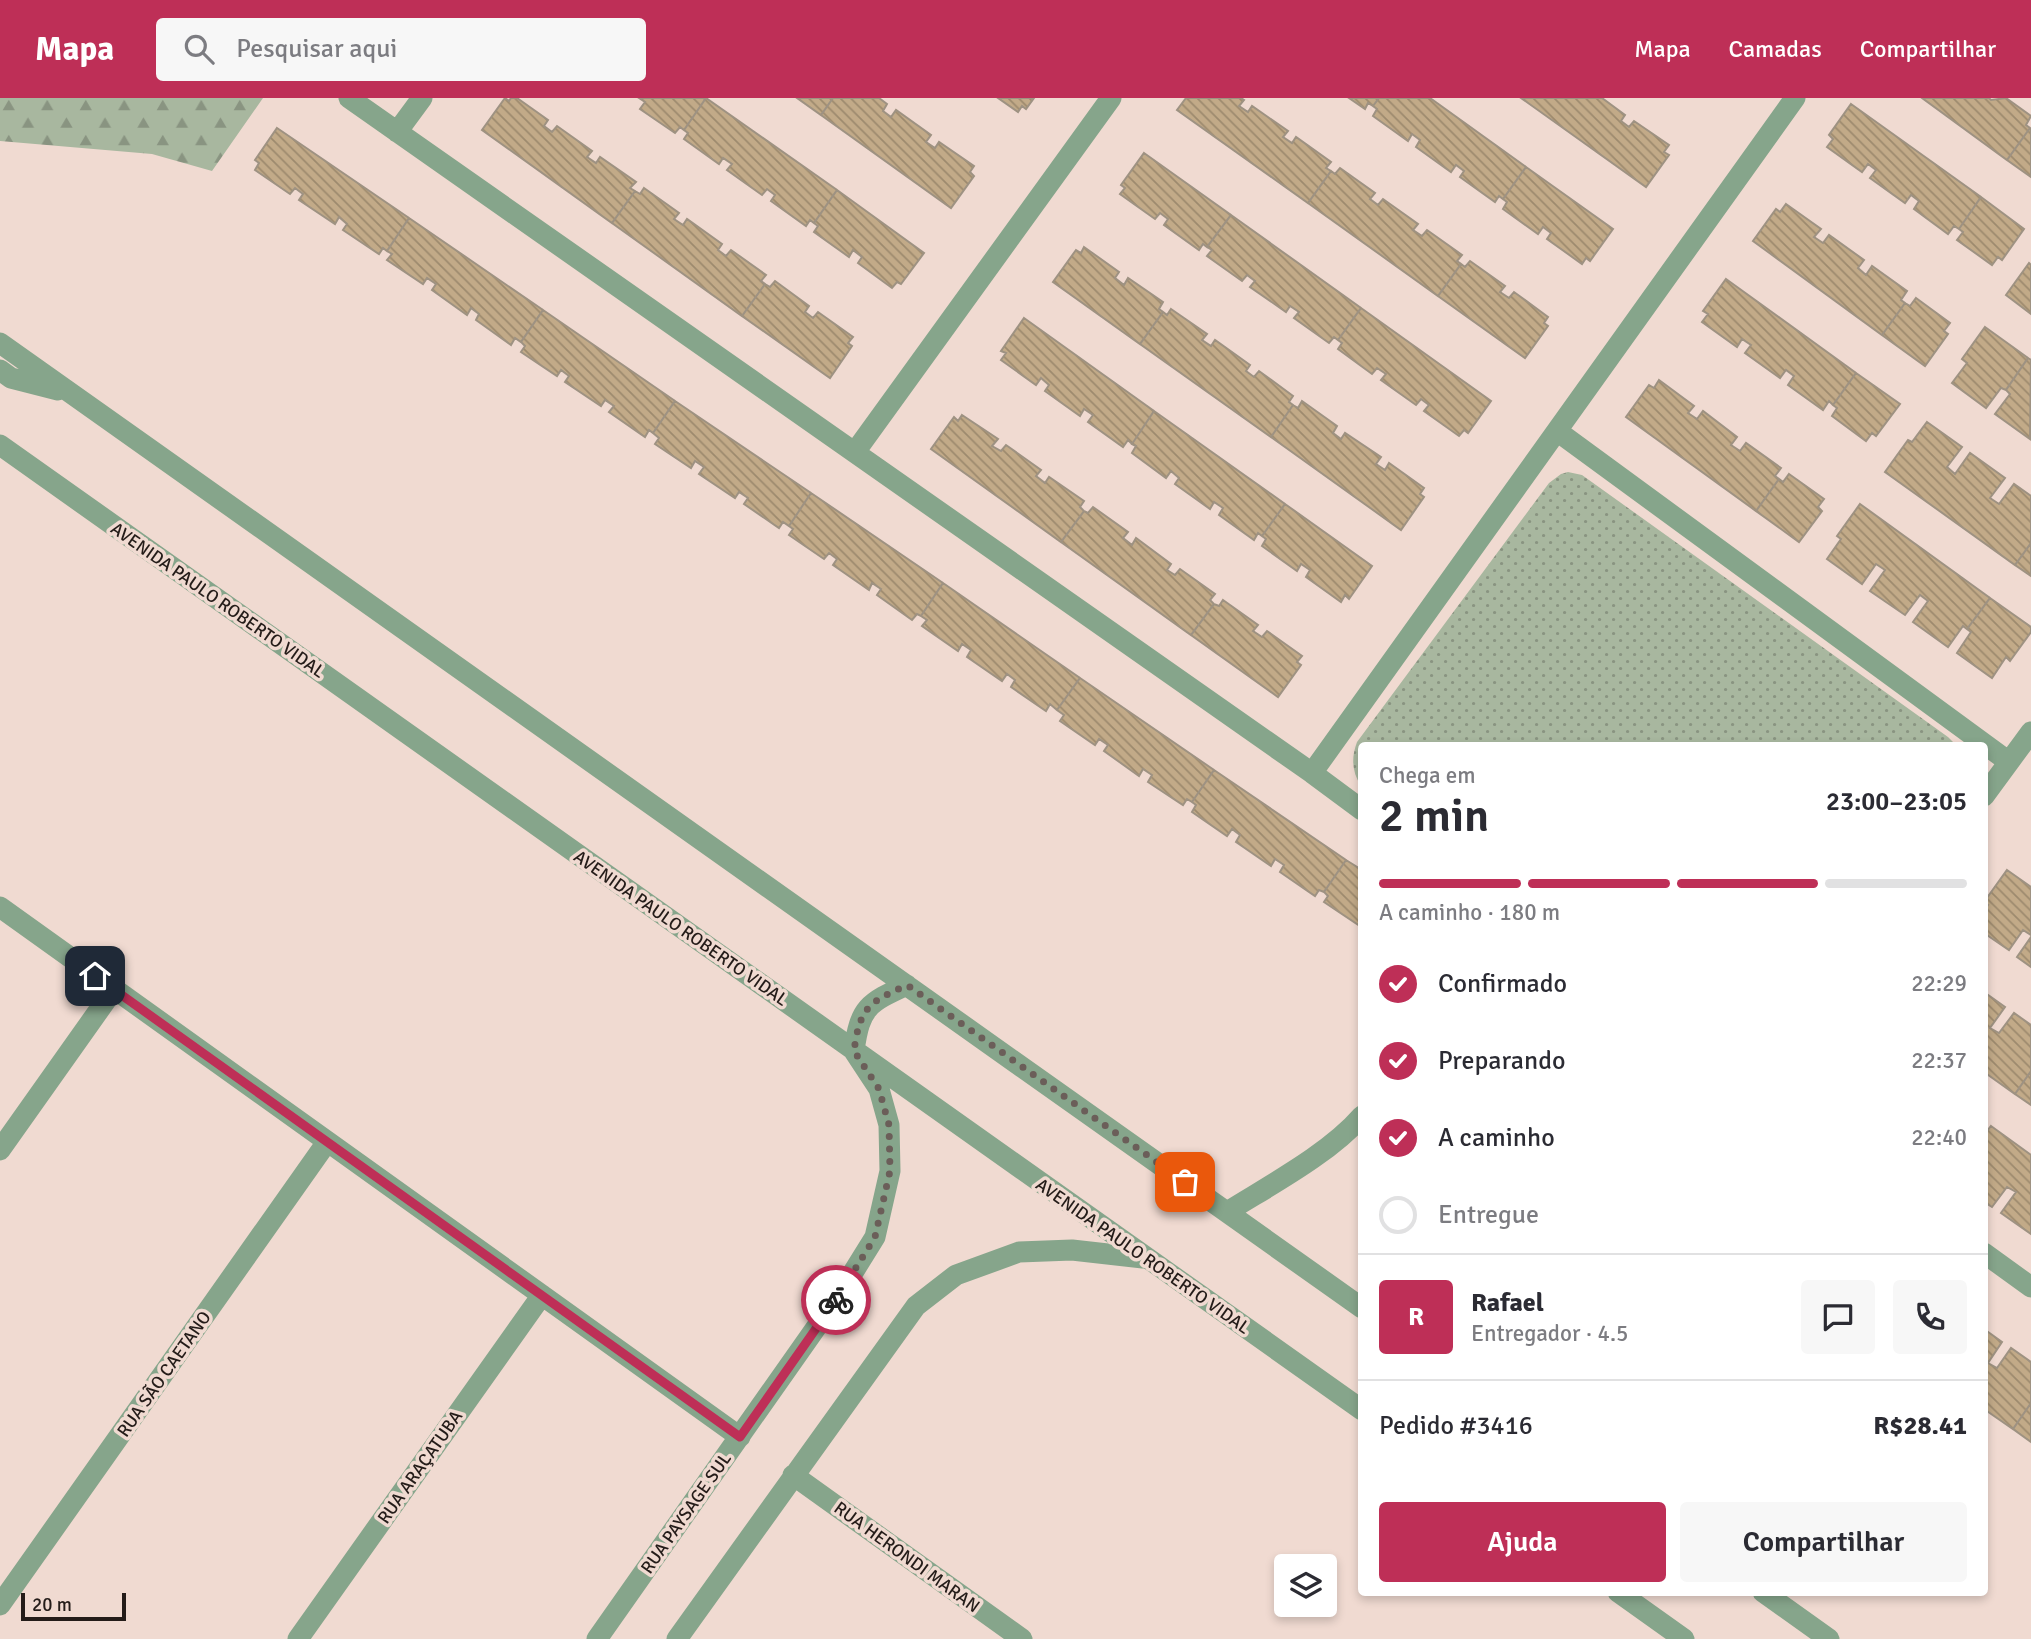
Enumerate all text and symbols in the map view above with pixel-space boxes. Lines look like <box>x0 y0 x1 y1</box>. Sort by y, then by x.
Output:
search box <box>156 18 646 81</box>
text: Mapa <box>35 29 114 70</box>
icon: search <box>180 30 218 68</box>
text: Pesquisar aqui <box>236 33 397 65</box>
text: Mapa <box>1634 34 1691 64</box>
text: Camadas <box>1729 34 1822 64</box>
text: Compartilhar <box>1860 34 1996 64</box>
street label: AVENIDA PAULO ROBERTO VIDAL <box>107 517 329 683</box>
text: Chega em <box>1379 761 1476 790</box>
text: 23:00–23:05 <box>1826 786 1967 818</box>
text: 2 min <box>1379 788 1489 844</box>
street label: AVENIDA PAULO ROBERTO VIDAL <box>570 845 792 1011</box>
text: A caminho · 180 m <box>1379 898 1560 927</box>
pin <box>65 946 125 1006</box>
icon: home <box>76 957 114 995</box>
icon: check <box>1379 965 1417 1003</box>
text: Confirmado <box>1438 968 1567 1000</box>
text: 22:29 <box>1911 969 1967 998</box>
icon: check <box>1379 1042 1417 1080</box>
text: Preparando <box>1438 1045 1565 1077</box>
text: 22:37 <box>1911 1046 1967 1075</box>
icon: check <box>1379 1119 1417 1157</box>
text: A caminho <box>1438 1122 1555 1154</box>
text: 22:40 <box>1911 1123 1967 1152</box>
pin <box>1155 1152 1215 1212</box>
icon: bag <box>1166 1163 1204 1201</box>
street label: AVENIDA PAULO ROBERTO VIDAL <box>1032 1173 1254 1339</box>
text: Entregue <box>1438 1199 1539 1231</box>
courier <box>801 1265 871 1335</box>
button: chat <box>1801 1280 1875 1354</box>
button: phone <box>1893 1280 1967 1354</box>
icon: bike <box>817 1281 855 1319</box>
text: Rafael <box>1471 1287 1544 1319</box>
text: R <box>1408 1301 1424 1333</box>
street label: RUA SÃO CAETANO <box>112 1307 216 1441</box>
text: Entregador · 4.5 <box>1471 1319 1629 1348</box>
street label: RUA ARAÇATUBA <box>373 1406 467 1528</box>
text: Pedido #3416 <box>1379 1410 1533 1442</box>
text: R$28.41 <box>1873 1410 1967 1442</box>
street label: RUA PAYSAGE SUL <box>636 1448 736 1578</box>
street label: RUA HERONDI MARAN <box>830 1497 984 1617</box>
button: Ajuda <box>1379 1502 1666 1582</box>
button: Compartilhar <box>1680 1502 1967 1582</box>
map controls <box>1274 1554 1337 1617</box>
button: layers <box>1274 1554 1337 1617</box>
scale bar <box>21 1590 126 1622</box>
text: 20 m <box>32 1593 72 1617</box>

